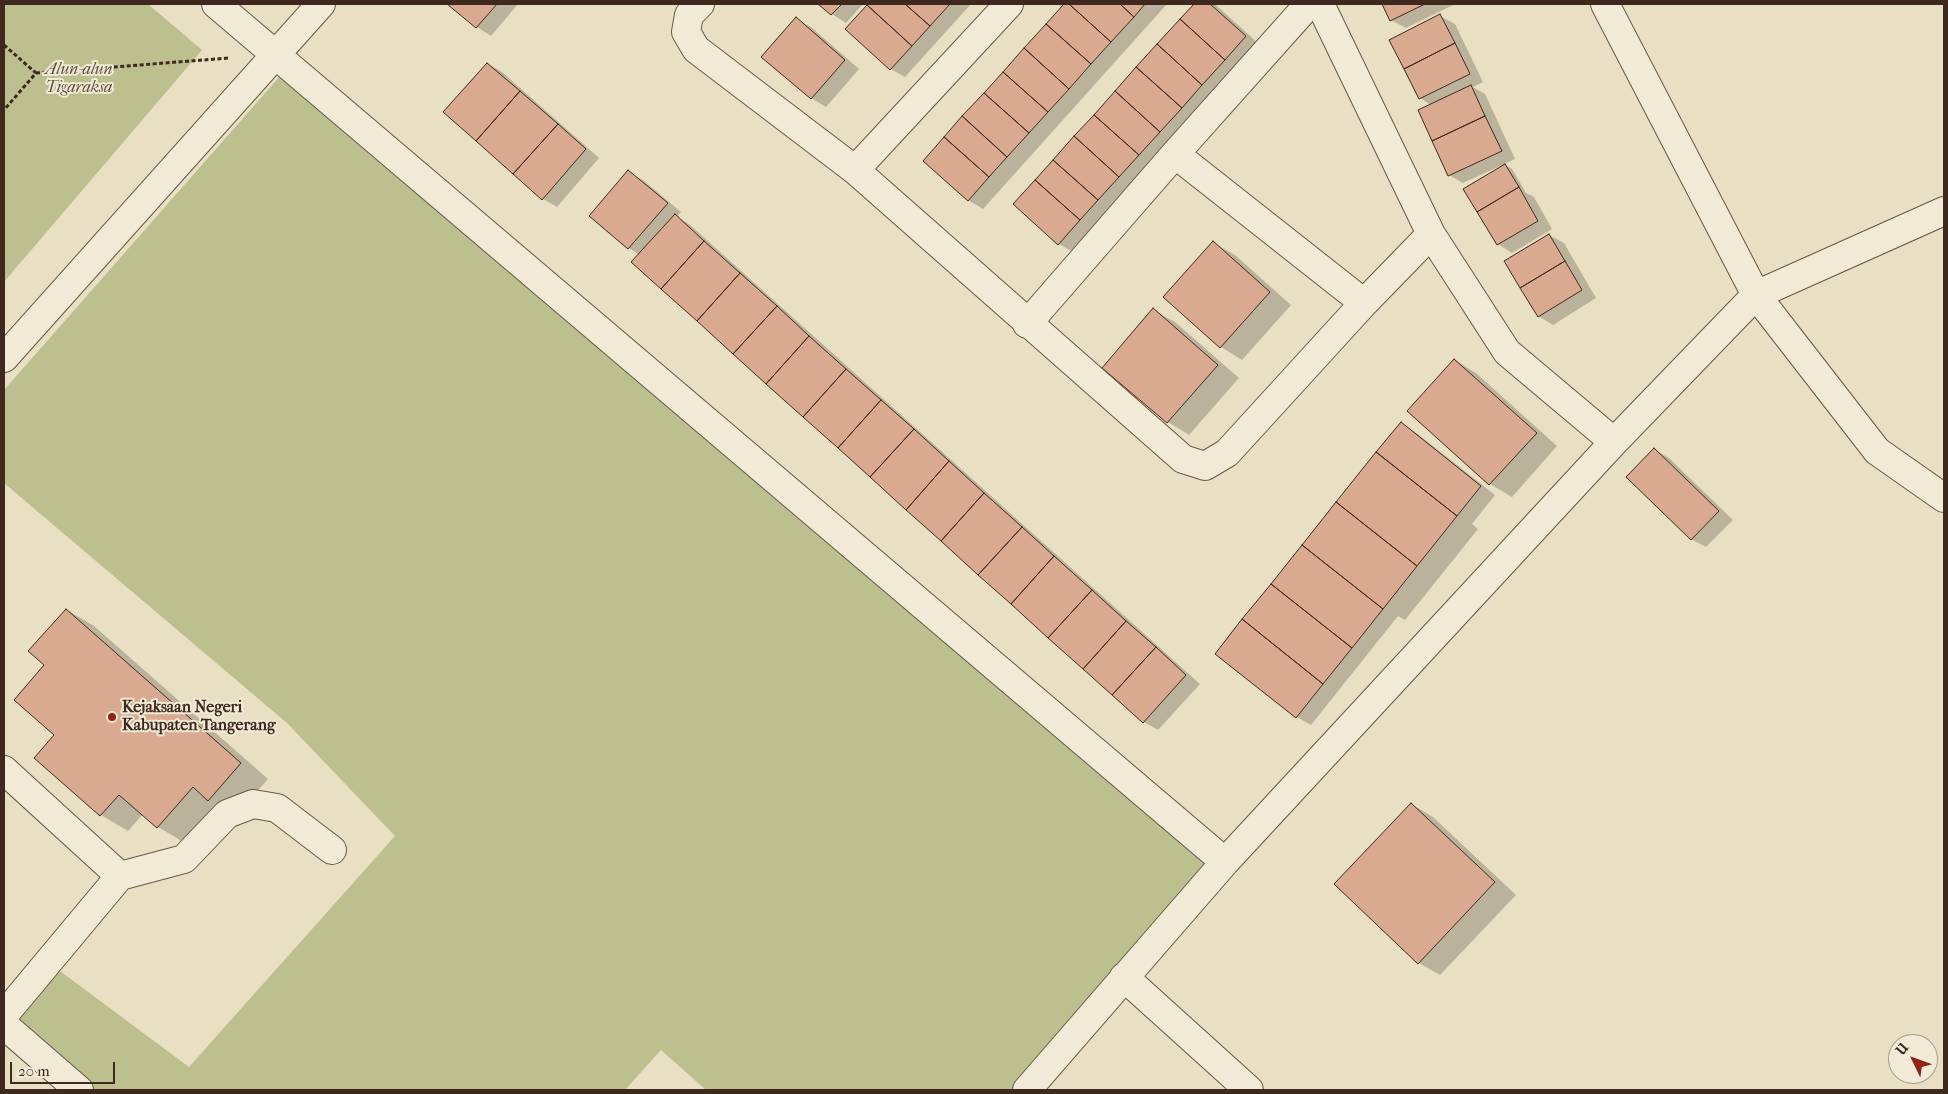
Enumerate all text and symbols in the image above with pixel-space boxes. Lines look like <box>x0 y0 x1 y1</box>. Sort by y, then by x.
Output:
park label: Alun-alun Tigaraksa <box>45 60 113 98</box>
place label: Kejaksaan Negeri Kabupaten Tangerang <box>122 698 276 736</box>
marker: Kejaksaan Negeri Kabupaten Tangerang <box>106 711 118 723</box>
north arrow <box>1888 1034 1938 1084</box>
text: U <box>1892 1040 1912 1059</box>
scale bar <box>12 1052 118 1084</box>
text: 20 m <box>18 1062 50 1080</box>

